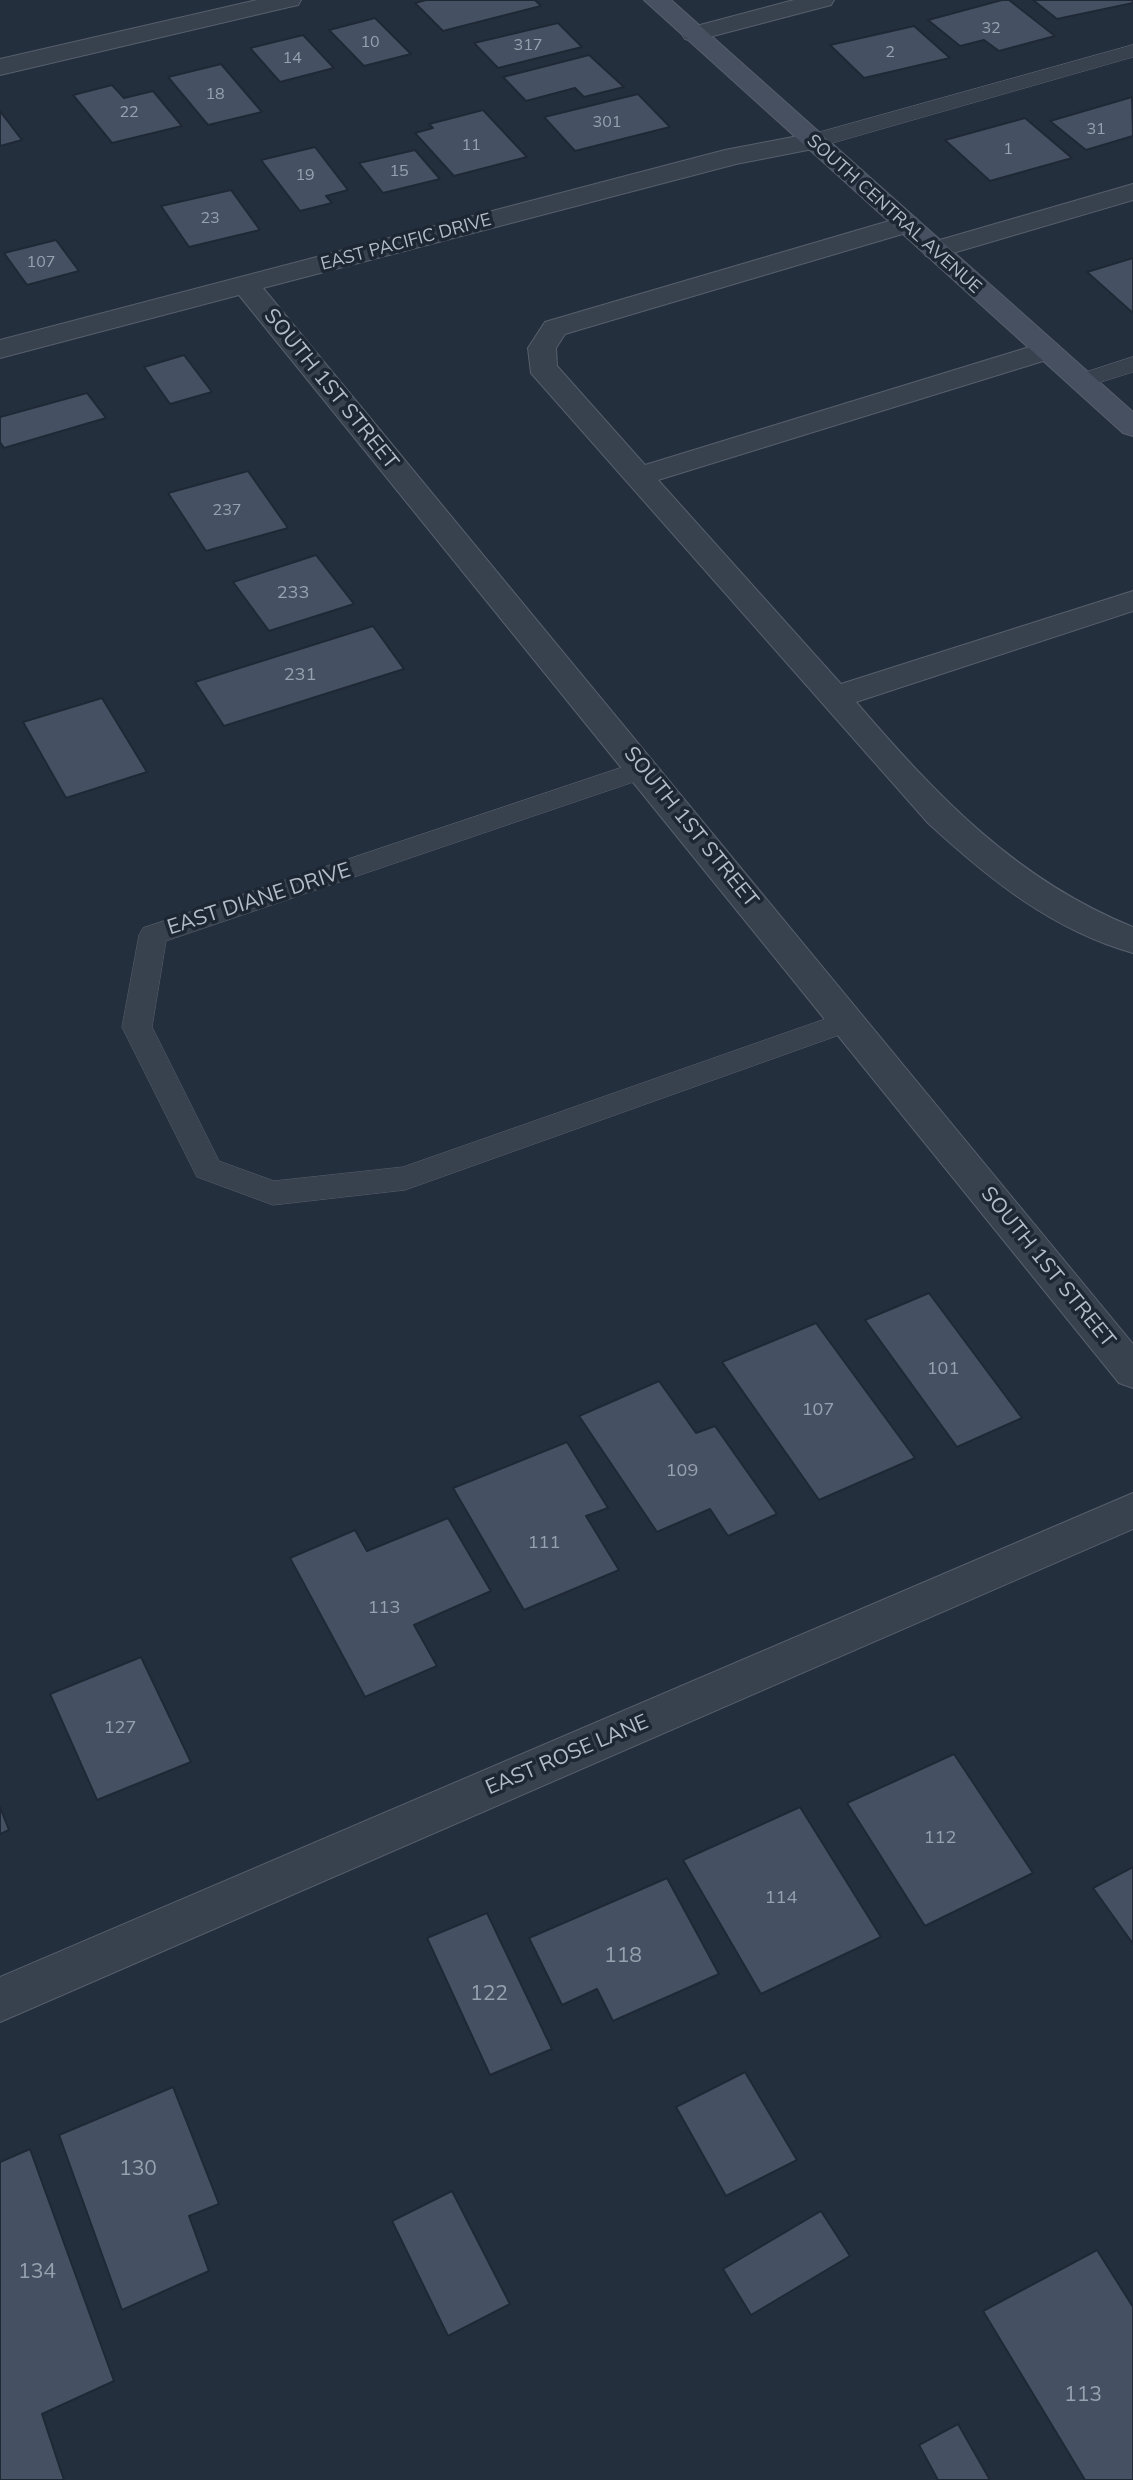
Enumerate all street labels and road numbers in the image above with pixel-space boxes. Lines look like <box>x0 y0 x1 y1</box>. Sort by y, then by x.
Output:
street label: SOUTH CENTRAL AVENUE <box>802 130 986 298</box>
street label: EAST PACIFIC DRIVE <box>318 209 494 275</box>
street label: SOUTH 1ST STREET <box>258 304 404 474</box>
street label: SOUTH 1ST STREET <box>618 742 764 912</box>
street label: EAST DIANE DRIVE <box>164 858 354 940</box>
street label: SOUTH 1ST STREET <box>975 1182 1121 1352</box>
street label: EAST ROSE LANE <box>482 1709 652 1801</box>

